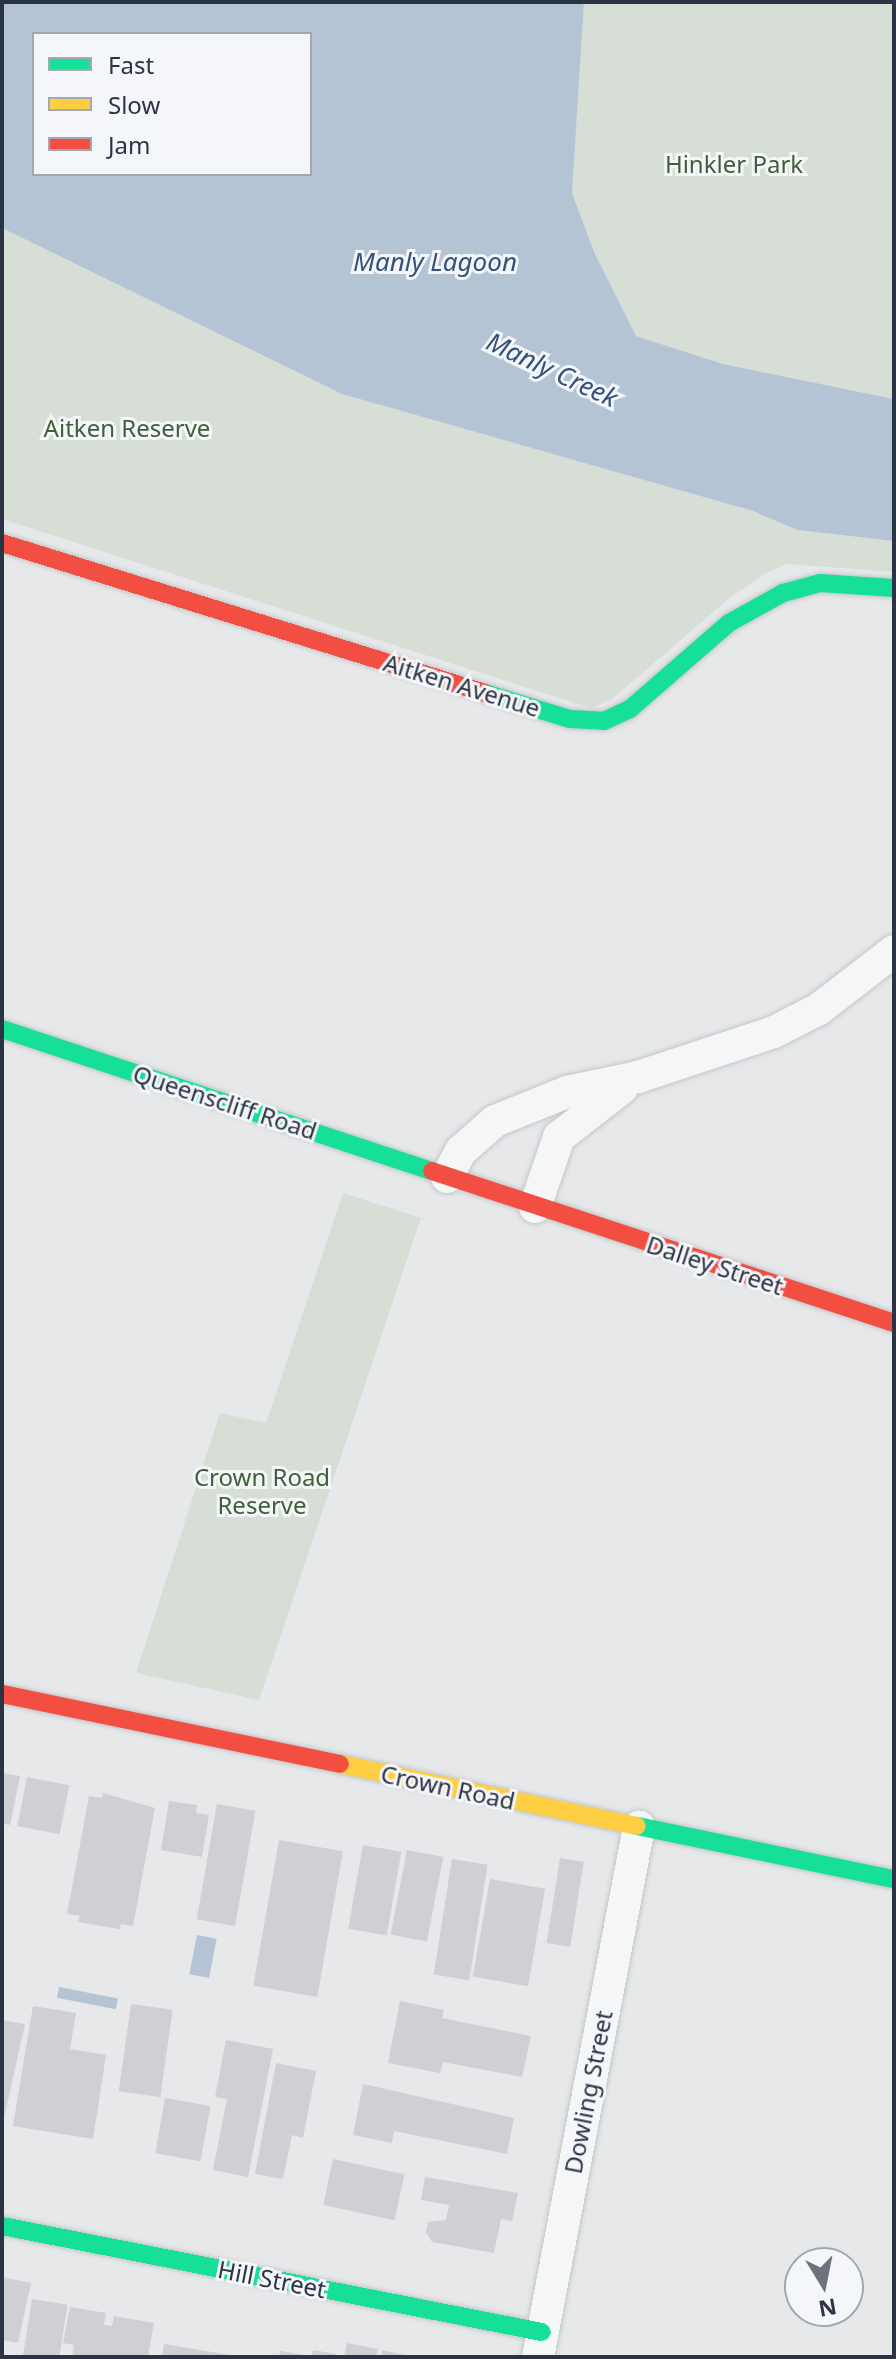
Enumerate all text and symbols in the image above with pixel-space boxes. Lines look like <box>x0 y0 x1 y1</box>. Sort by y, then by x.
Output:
legend <box>32 32 312 176</box>
text: Fast <box>108 48 154 81</box>
text: Slow <box>108 88 160 121</box>
text: Jam <box>108 128 150 161</box>
park label: Hinkler Park <box>665 150 803 178</box>
water label: Manly Lagoon <box>353 246 517 278</box>
water label: Manly Creek <box>481 326 623 414</box>
park label: Aitken Reserve <box>44 414 210 442</box>
street label: Aitken Avenue <box>380 648 544 722</box>
street label: Queenscliff Road <box>130 1059 320 1145</box>
street label: Dalley Street <box>643 1229 787 1301</box>
park label: Crown Road Reserve <box>194 1463 330 1519</box>
street label: Crown Road <box>378 1759 518 1815</box>
street label: Dowling Street <box>558 2008 618 2176</box>
north arrow <box>784 2247 864 2327</box>
street label: Hill Street <box>215 2254 329 2304</box>
text: N <box>816 2292 839 2325</box>

